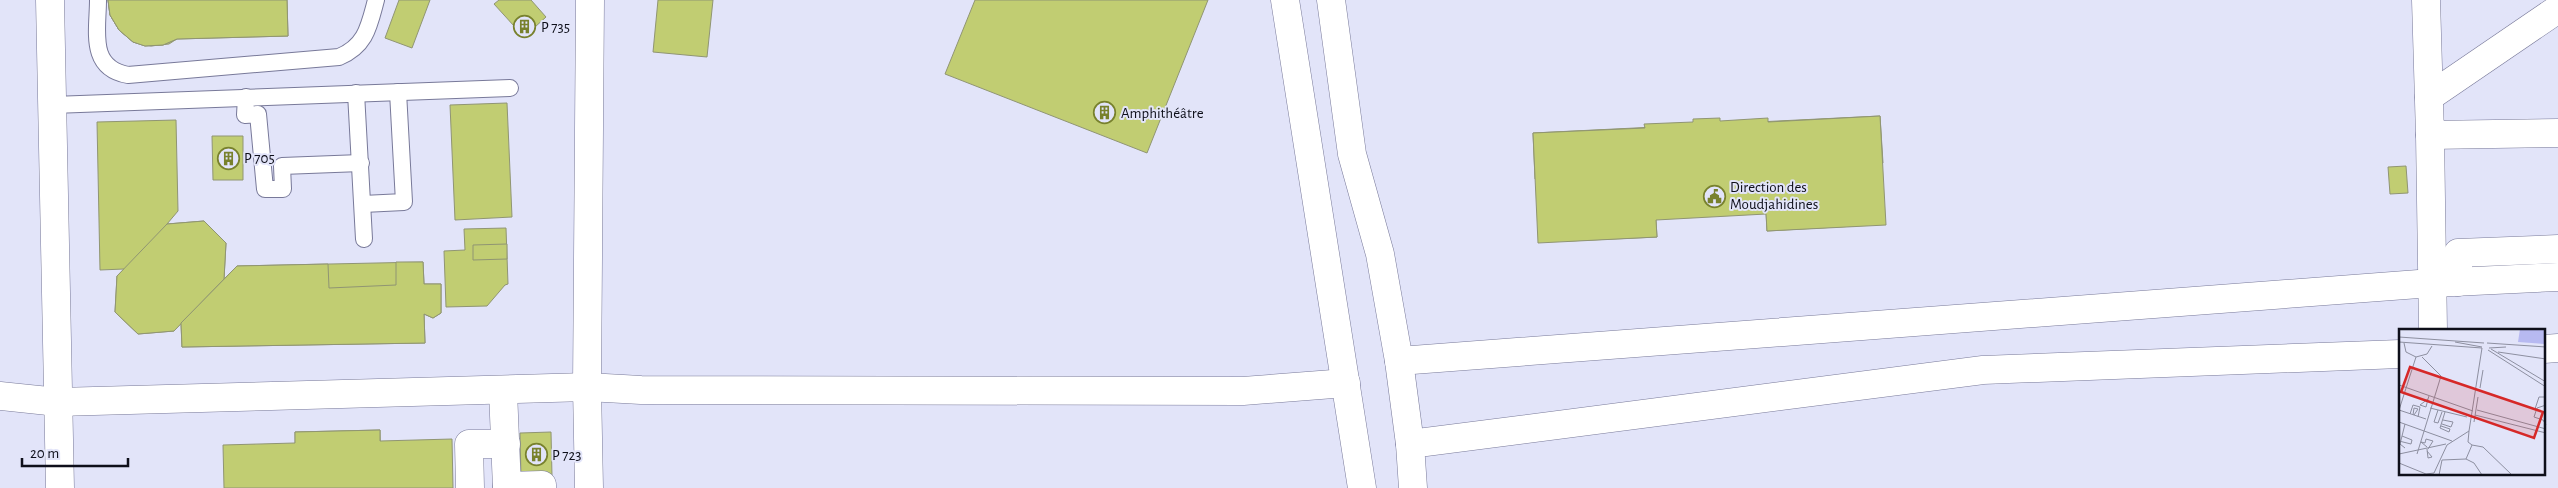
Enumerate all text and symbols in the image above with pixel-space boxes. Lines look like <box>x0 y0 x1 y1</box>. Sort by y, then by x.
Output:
building icon: P 735 <box>513 15 537 39</box>
place label: P 735 <box>541 20 570 35</box>
building icon: Amphithéâtre <box>1093 101 1117 125</box>
place label: Amphithéâtre <box>1121 106 1204 121</box>
building icon: P 705 <box>216 146 240 170</box>
place label: P 705 <box>244 151 275 166</box>
place label: Direction des Moudjahidines <box>1730 180 1818 212</box>
public building icon: Direction des Moudjahidines <box>1702 184 1726 208</box>
inset map <box>2399 329 2546 476</box>
scale bar <box>22 436 129 468</box>
building icon: P 723 <box>524 443 548 467</box>
text: 20 m <box>30 446 59 461</box>
place label: P 723 <box>552 448 582 463</box>

